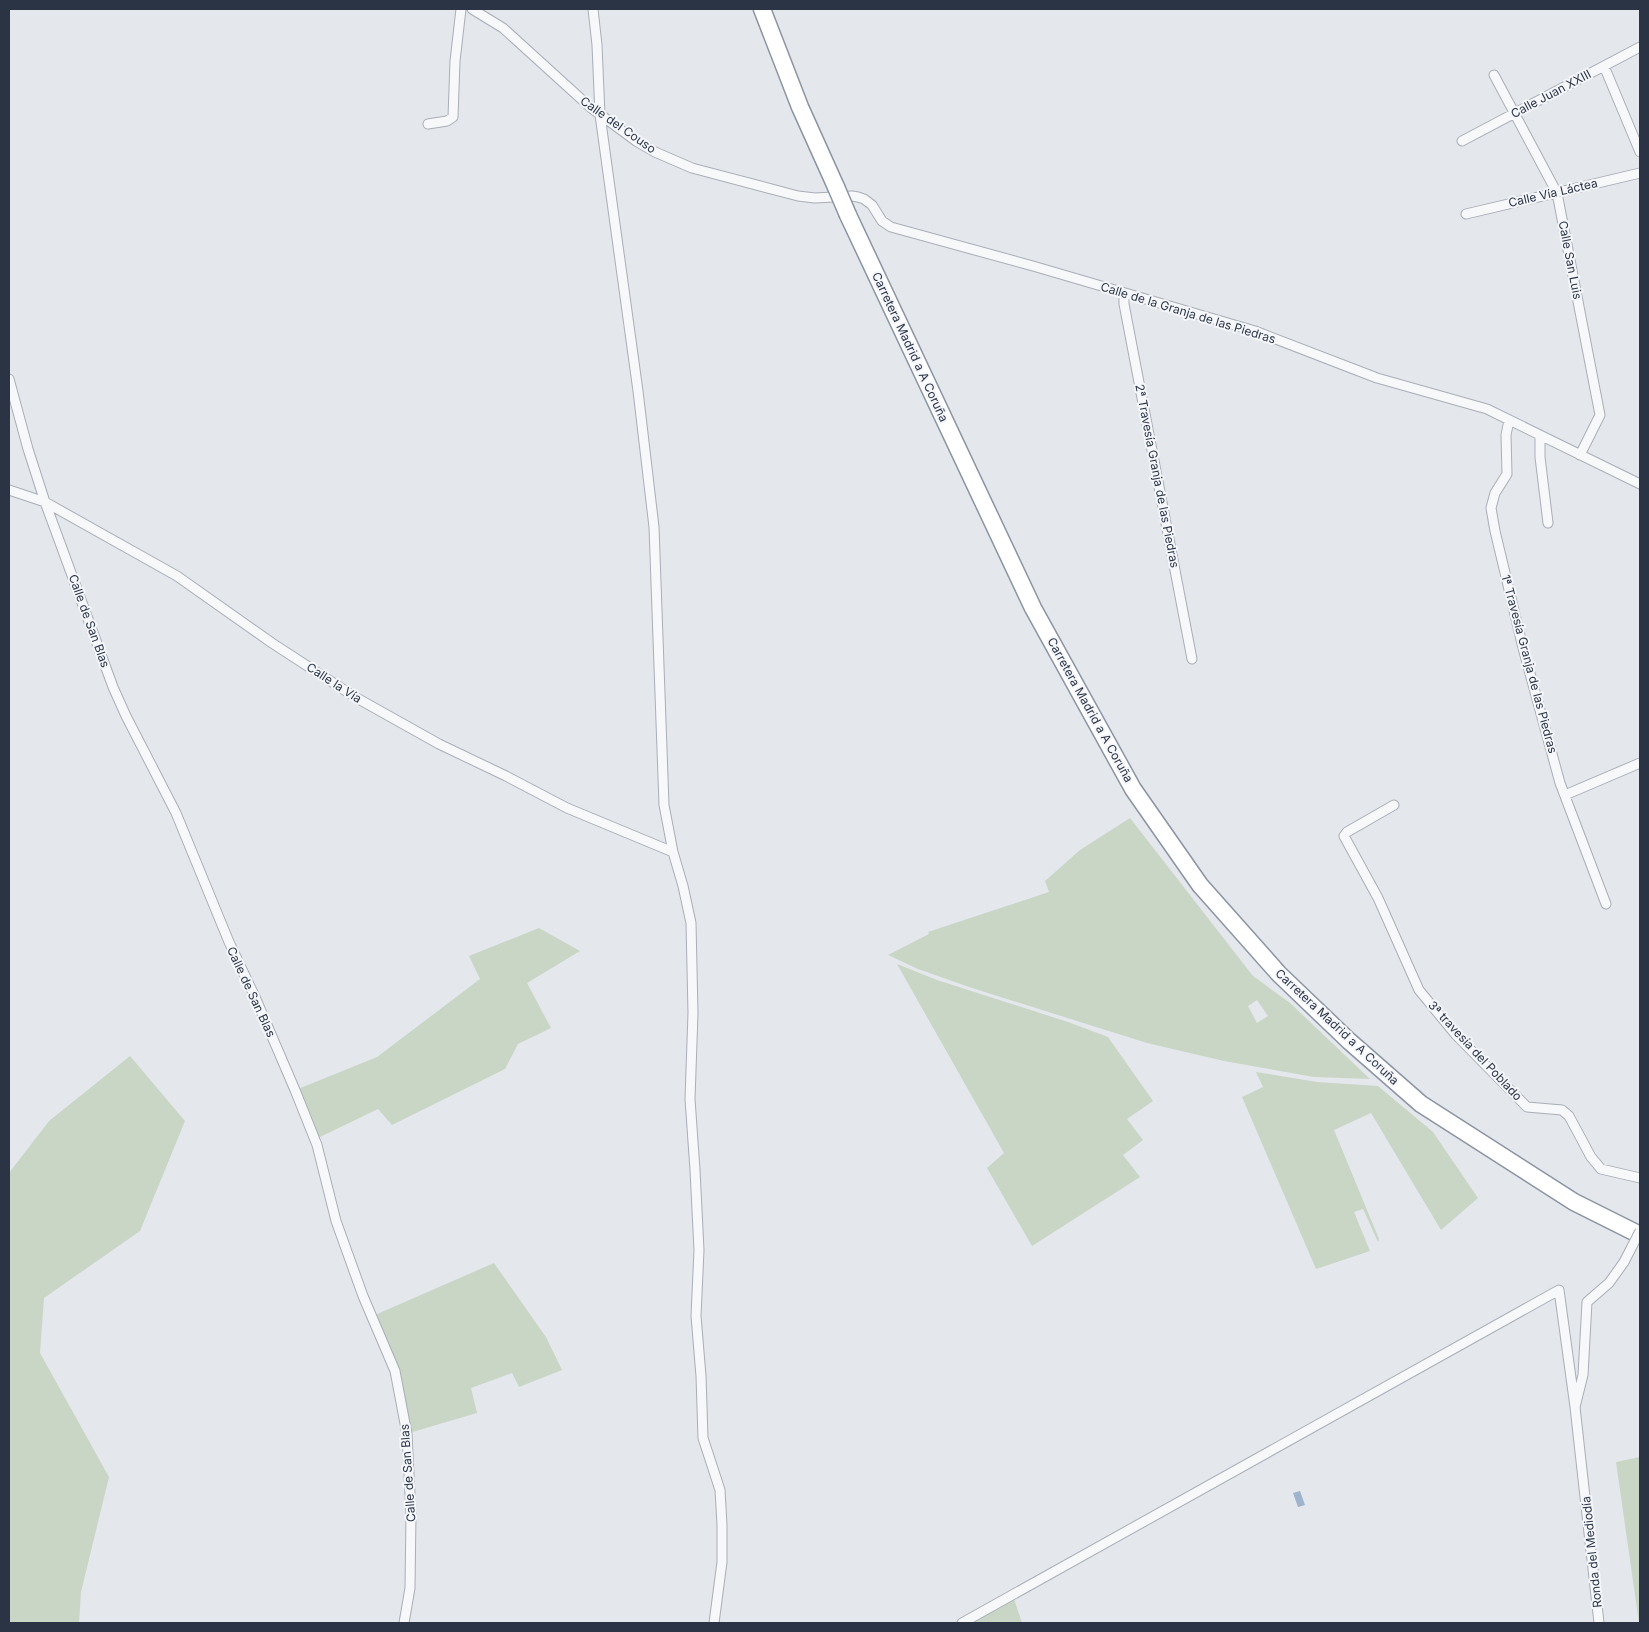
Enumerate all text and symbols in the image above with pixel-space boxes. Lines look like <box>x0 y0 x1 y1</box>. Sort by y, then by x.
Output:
street label: Calle Juan XXIII <box>1508 66 1594 121</box>
street label: Calle del Couso <box>578 93 659 156</box>
street label: Calle Vía Láctea <box>1507 175 1599 210</box>
street label: Calle San Luis <box>1556 219 1585 300</box>
street label: Carretera Madrid a A Coruña <box>869 270 952 424</box>
street label: Calle de la Granja de las Piedras <box>1099 279 1278 346</box>
street label: 2ª Travesía Granja de las Piedras <box>1132 383 1183 569</box>
street label: Calle de San Blas <box>66 572 113 670</box>
street label: 1ª Travesía Granja de las Piedras <box>1498 573 1561 755</box>
street label: Carretera Madrid a A Coruña <box>1044 635 1137 785</box>
street label: Calle la Vía <box>304 659 365 706</box>
street label: Calle de San Blas <box>224 944 279 1039</box>
street label: Carretera Madrid a A Coruña <box>1272 965 1402 1088</box>
street label: 3ª travesía del Poblado <box>1425 998 1526 1104</box>
street label: Calle de San Blas <box>397 1424 418 1523</box>
street label: Ronda del Mediodía <box>1578 1495 1605 1609</box>

